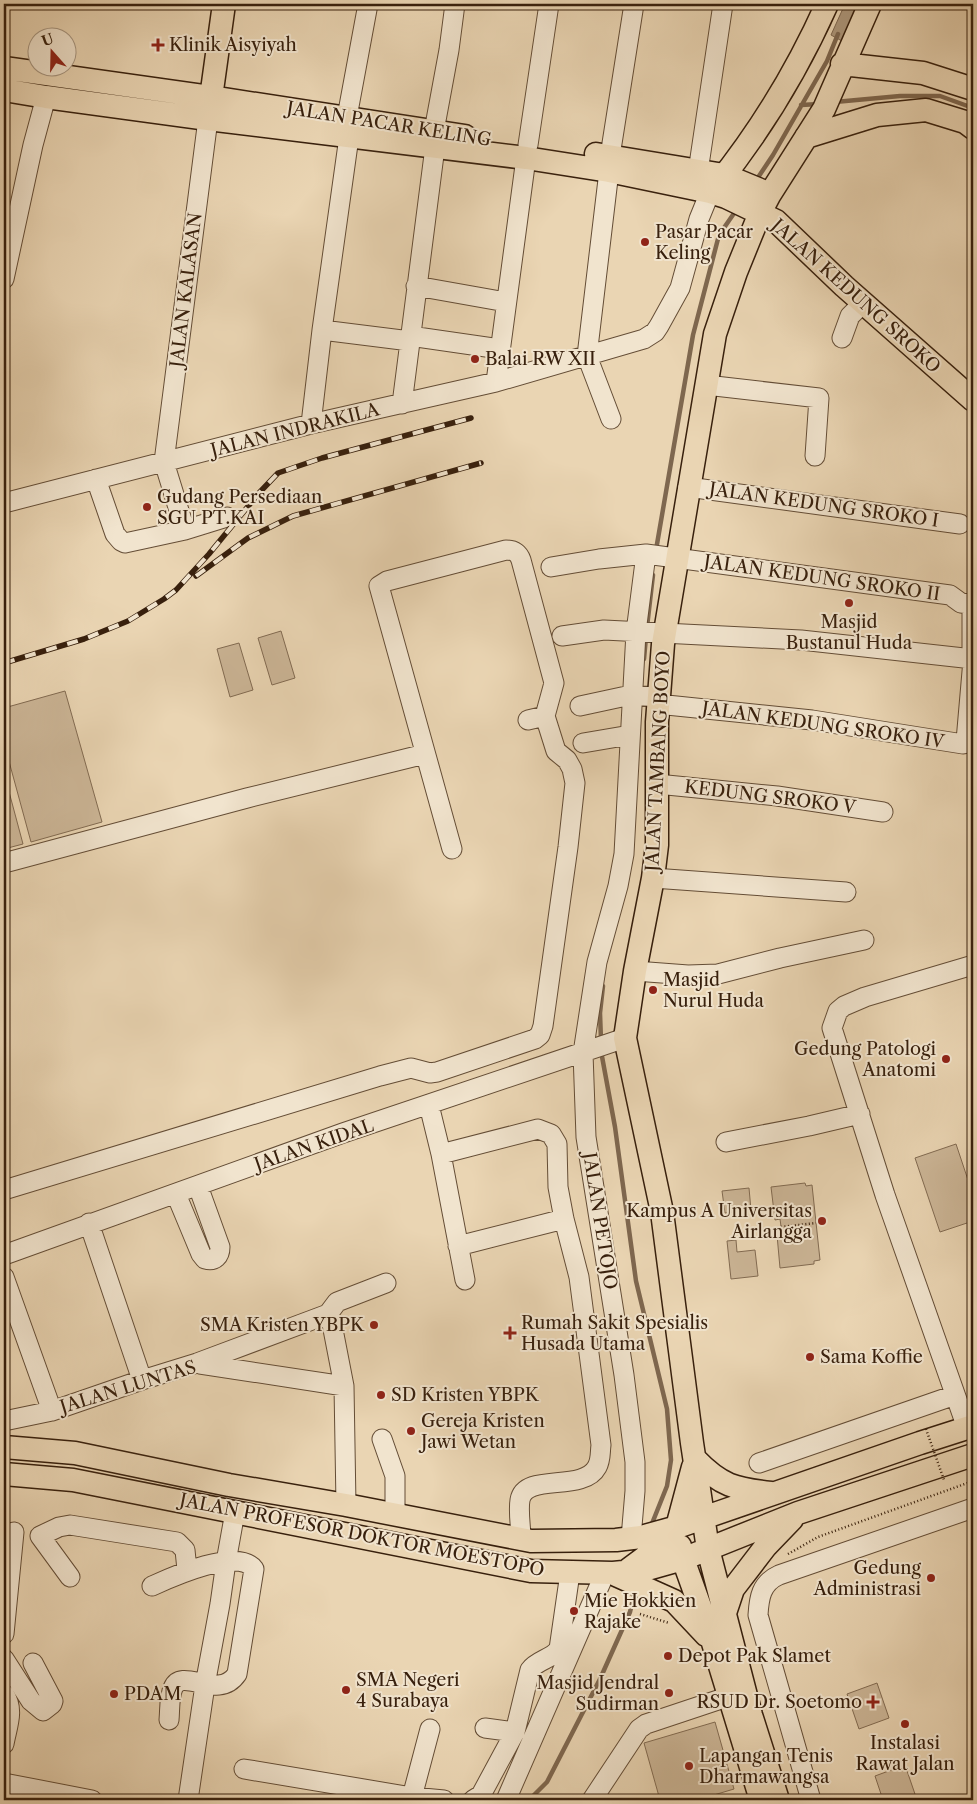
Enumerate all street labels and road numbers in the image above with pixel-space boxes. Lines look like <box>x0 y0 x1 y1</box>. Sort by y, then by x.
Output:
street label: JALAN PACAR KELING <box>282 96 493 151</box>
street label: JALAN KALASAN <box>165 211 206 372</box>
street label: JALAN KEDUNG SROKO <box>765 212 945 378</box>
street label: JALAN INDRAKILA <box>205 398 382 462</box>
street label: JALAN KEDUNG SROKO I <box>705 478 940 532</box>
street label: JALAN KEDUNG SROKO II <box>700 550 941 605</box>
street label: JALAN TAMBANG BOYO <box>641 650 675 875</box>
street label: JALAN KEDUNG SROKO IV <box>697 697 947 753</box>
street label: KEDUNG SROKO V <box>683 776 858 819</box>
street label: JALAN KIDAL <box>249 1114 377 1177</box>
street label: JALAN PETOJO <box>578 1148 622 1291</box>
street label: JALAN LUNTAS <box>54 1356 199 1419</box>
street label: JALAN PROFESOR DOKTOR MOESTOPO <box>175 1488 546 1581</box>

